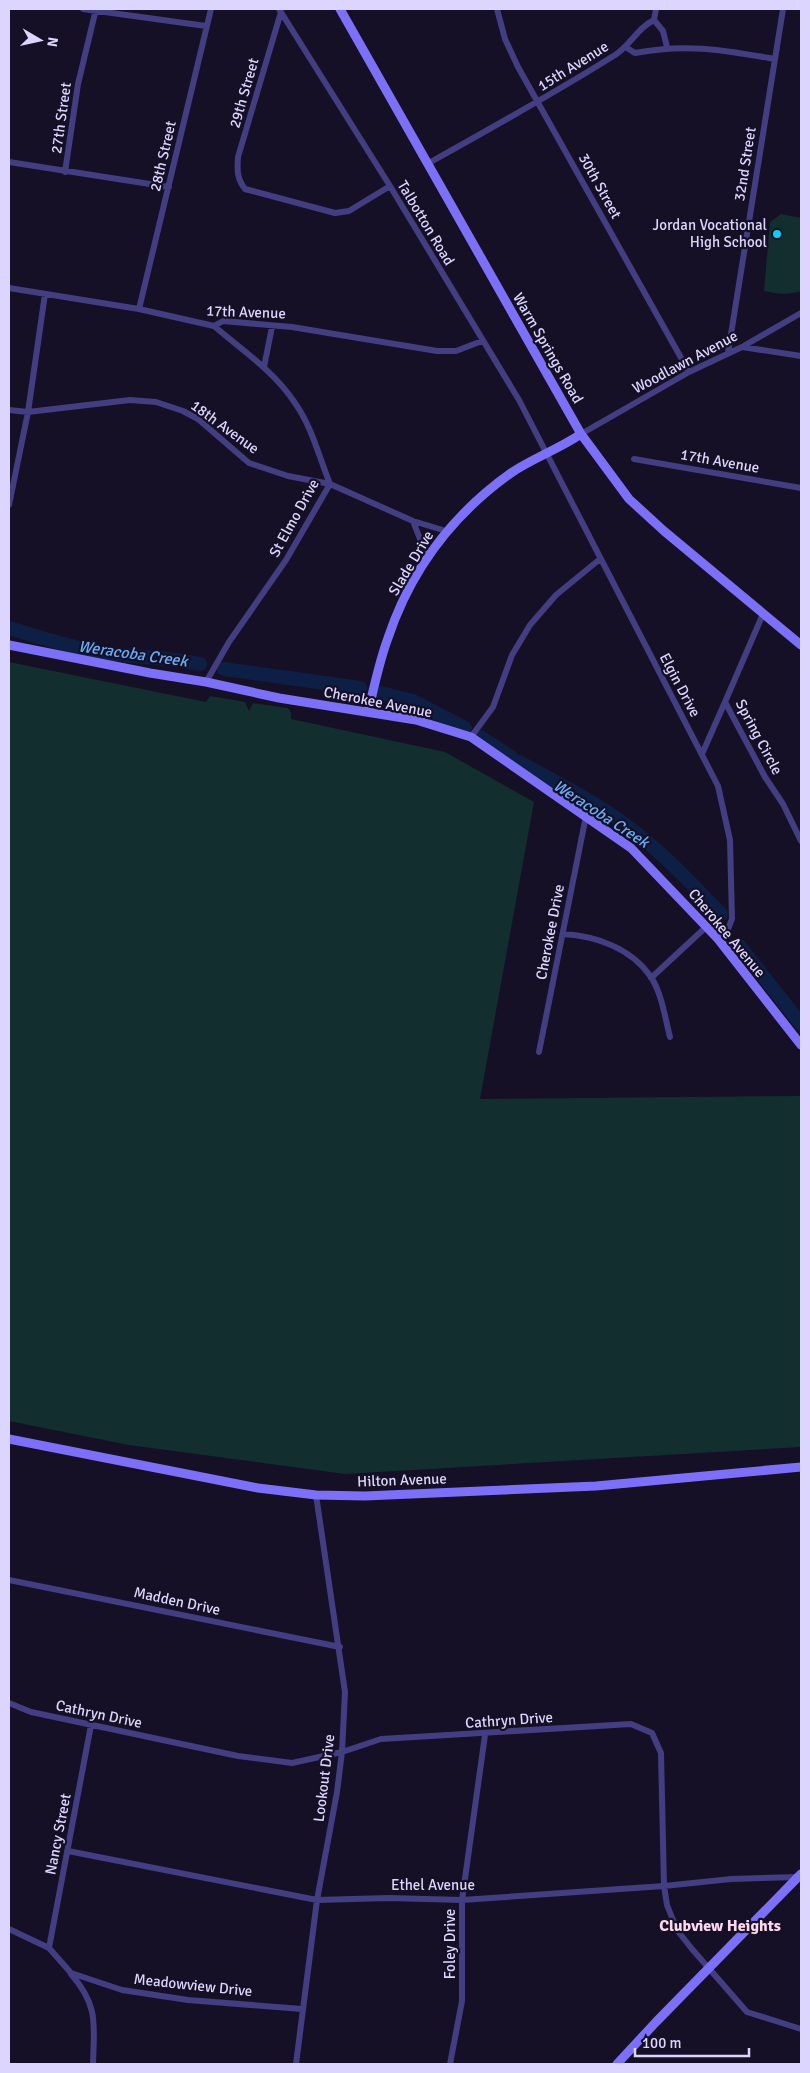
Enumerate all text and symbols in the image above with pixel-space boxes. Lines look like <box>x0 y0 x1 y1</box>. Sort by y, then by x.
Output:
north arrow <box>15 15 65 65</box>
text: N <box>43 36 62 48</box>
street label: 15th Avenue <box>534 37 612 95</box>
street label: 29th Street <box>225 56 263 130</box>
street label: 27th Street <box>47 81 75 155</box>
street label: 28th Street <box>146 119 180 193</box>
street label: 32nd Street <box>730 126 760 202</box>
street label: 30th Street <box>575 150 625 222</box>
street label: Talbotton Road <box>394 177 458 269</box>
place label: Jordan Vocational High School <box>652 216 767 251</box>
marker: Jordan Vocational High School <box>771 228 783 240</box>
street label: Warm Springs Road <box>509 289 587 407</box>
street label: 17th Avenue <box>206 302 286 322</box>
street label: Woodlawn Avenue <box>629 327 741 397</box>
street label: 18th Avenue <box>187 396 263 458</box>
street label: 17th Avenue <box>679 445 761 477</box>
street label: St Elmo Drive <box>265 476 323 560</box>
street label: Slade Drive <box>385 527 437 599</box>
water label: Weracoba Creek <box>77 636 191 672</box>
street label: Elgin Drive <box>656 650 704 720</box>
street label: Cherokee Avenue <box>322 683 434 721</box>
street label: Spring Circle <box>732 696 786 778</box>
water label: Weracoba Creek <box>549 776 654 853</box>
street label: Cherokee Drive <box>532 883 568 981</box>
street label: Cherokee Avenue <box>685 885 769 981</box>
street label: Hilton Avenue <box>357 1469 447 1491</box>
street label: Madden Drive <box>132 1583 222 1619</box>
street label: Cathryn Drive <box>54 1696 144 1732</box>
street label: Cathryn Drive <box>465 1708 553 1732</box>
street label: Lookout Drive <box>310 1733 338 1823</box>
street label: Nancy Street <box>41 1792 75 1876</box>
street label: Ethel Avenue <box>391 1876 475 1894</box>
street label: Foley Drive <box>441 1909 459 1979</box>
district label: Clubview Heights <box>659 1916 781 1936</box>
street label: Meadowview Drive <box>133 1970 253 2000</box>
scale bar <box>635 2026 749 2058</box>
text: 100 m <box>642 2034 682 2052</box>

